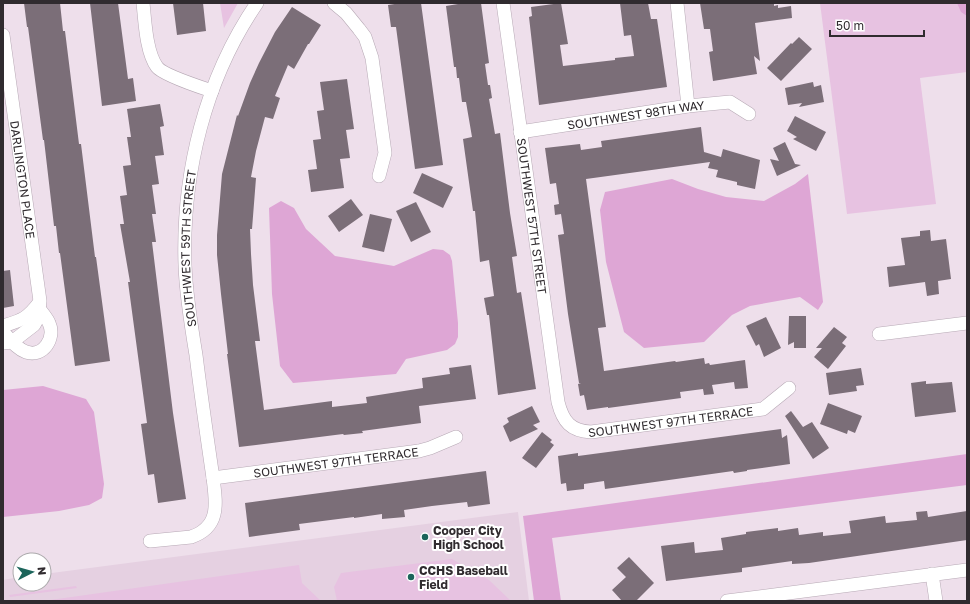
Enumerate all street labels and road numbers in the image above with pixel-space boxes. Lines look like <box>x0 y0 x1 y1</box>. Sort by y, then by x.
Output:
street label: SOUTHWEST 98TH WAY <box>566 97 705 132</box>
street label: DARLINGTON PLACE <box>7 120 39 240</box>
street label: SOUTHWEST 57TH STREET <box>514 137 551 295</box>
street label: SOUTHWEST 59TH STREET <box>177 168 199 328</box>
street label: SOUTHWEST 97TH TERRACE <box>587 403 754 440</box>
street label: SOUTHWEST 97TH TERRACE <box>252 444 419 480</box>

